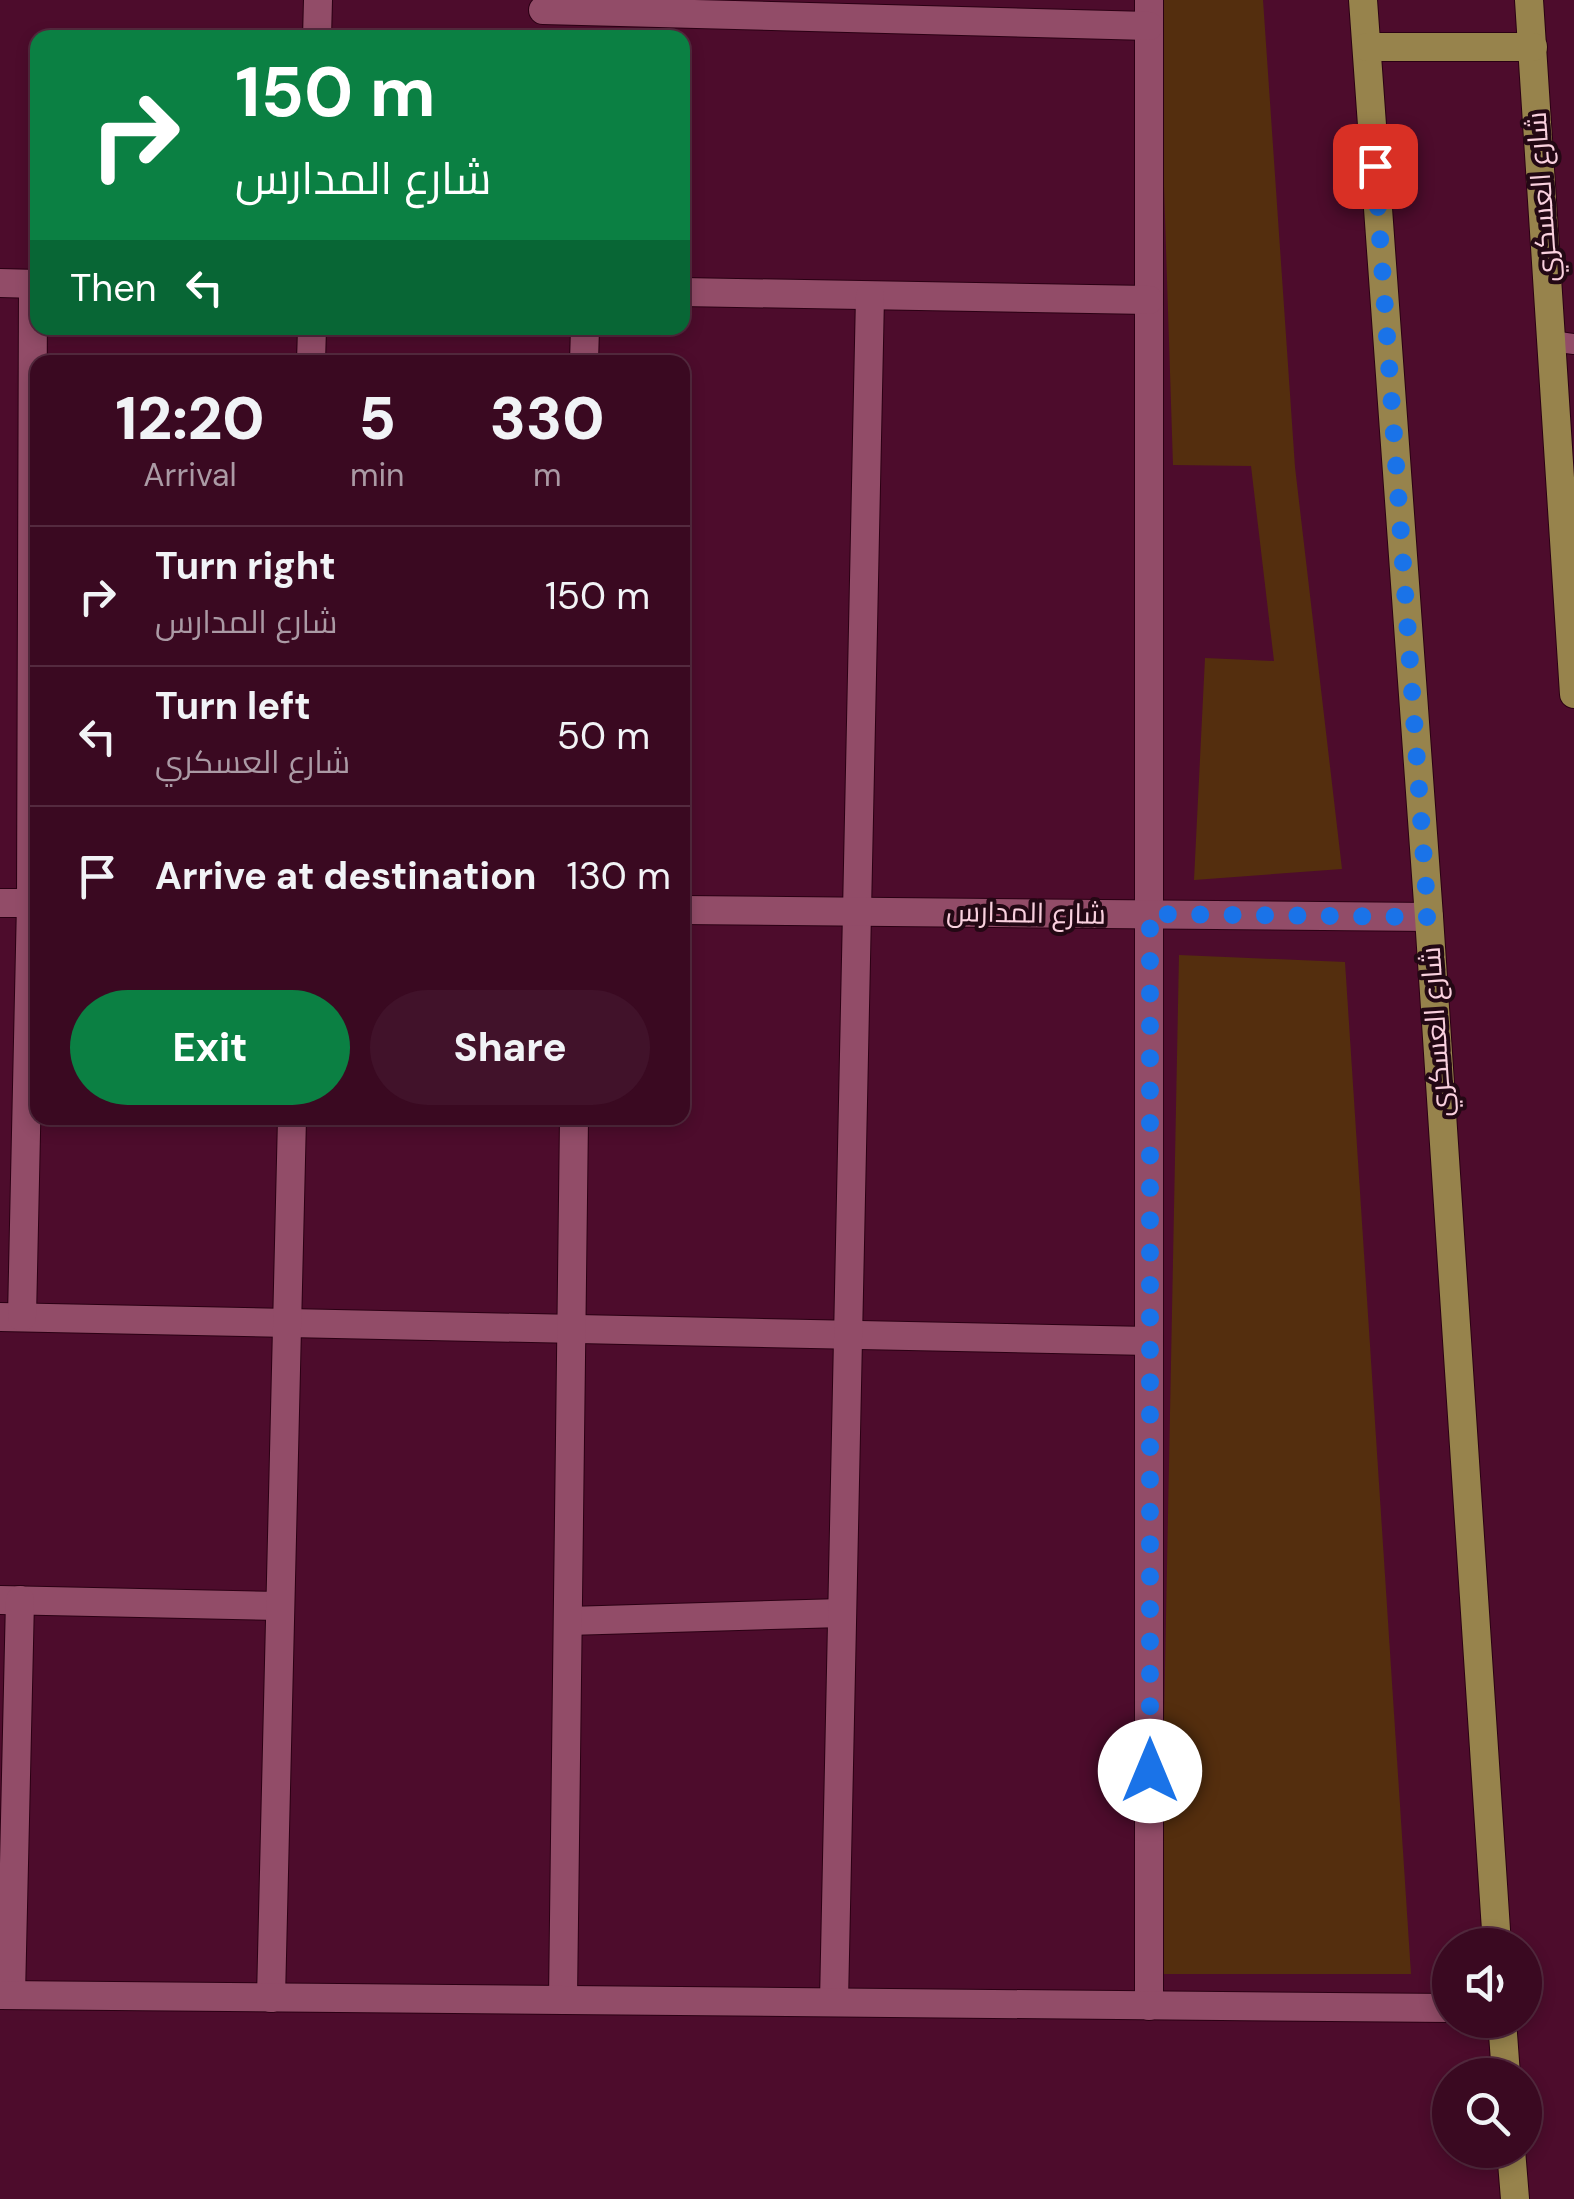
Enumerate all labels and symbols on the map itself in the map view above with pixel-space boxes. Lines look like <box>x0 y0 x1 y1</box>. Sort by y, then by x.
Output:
street label: شارع العسكري <box>1518 110 1569 283</box>
pin <box>1333 124 1418 209</box>
street label: شارع المدارس <box>946 893 1106 933</box>
street label: شارع العسكري <box>1412 945 1463 1118</box>
position arrow <box>1098 1719 1202 1823</box>

